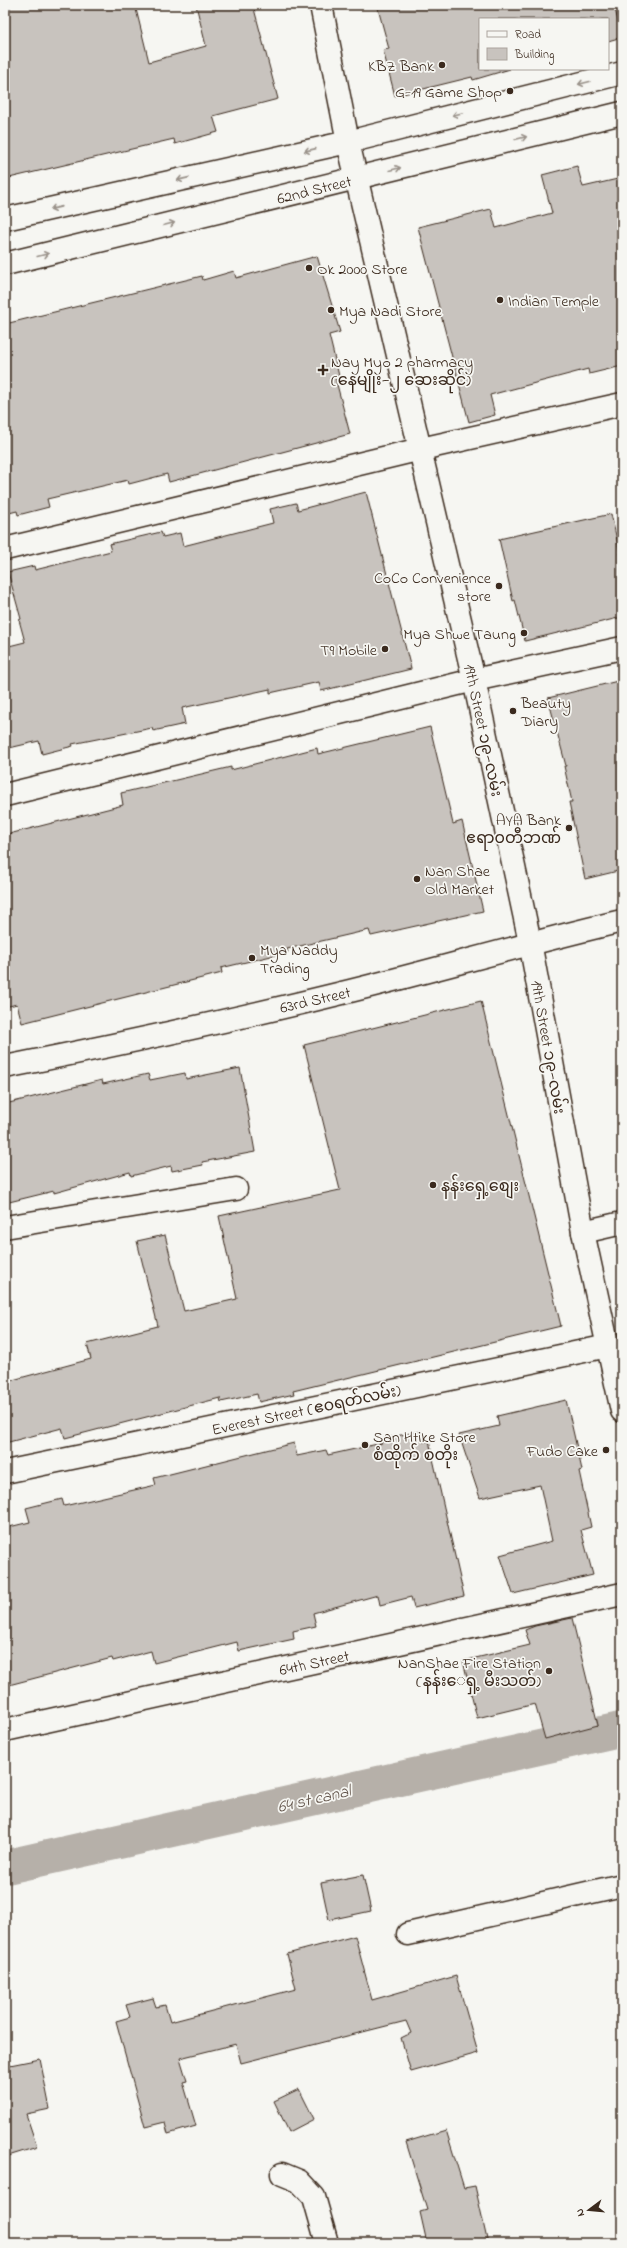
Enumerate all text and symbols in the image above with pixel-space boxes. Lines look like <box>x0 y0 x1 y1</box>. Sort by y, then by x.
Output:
legend <box>479 18 609 70</box>
text: Road <box>515 26 541 44</box>
text: Building <box>514 46 554 65</box>
place label: KBZ Bank <box>368 55 435 79</box>
marker: KBZ Bank <box>437 60 447 70</box>
one-way arrow <box>578 79 591 87</box>
place label: G-19 Game Shop <box>395 81 502 105</box>
marker: G-19 Game Shop <box>505 86 515 96</box>
one-way arrow <box>452 111 465 118</box>
one-way arrow <box>514 134 527 141</box>
one-way arrow <box>304 147 317 155</box>
one-way arrow <box>388 165 401 173</box>
street label: 62nd Street <box>275 170 355 212</box>
one-way arrow <box>177 176 190 184</box>
one-way arrow <box>50 204 63 212</box>
one-way arrow <box>162 220 175 228</box>
one-way arrow <box>36 250 49 258</box>
place label: Ok 2000 Store <box>317 258 408 282</box>
marker: Ok 2000 Store <box>304 263 314 273</box>
place label: Indian Temple <box>508 290 600 314</box>
marker: Indian Temple <box>495 295 505 305</box>
place label: Mya Nadi Store <box>339 300 442 324</box>
marker: Mya Nadi Store <box>326 305 336 315</box>
place label: Nay Myo 2 pharmacy (နေမျိုး−၂ ဆေးဆိုင်) <box>331 351 473 394</box>
marker: Nay Myo 2 pharmacy (နေမျိုး−၂ ဆေးဆိုင်) <box>318 365 328 375</box>
place label: CoCo Convenience store <box>374 567 492 609</box>
marker: CoCo Convenience store <box>494 581 504 591</box>
place label: Mya Shwe Taung <box>403 623 516 647</box>
marker: Mya Shwe Taung <box>519 628 529 638</box>
place label: T9 Mobile <box>320 639 378 663</box>
marker: T9 Mobile <box>380 644 390 654</box>
street label: 19th Street ၁၉−လမ်း <box>456 662 509 799</box>
place label: Beauty Diary <box>520 692 571 734</box>
marker: Beauty Diary <box>508 706 518 716</box>
place label: AYA Bank ဧရာ၀တီဘဏ် <box>466 809 562 851</box>
marker: AYA Bank ဧရာ၀တီဘဏ် <box>564 823 574 833</box>
place label: Nan Shae Old Market <box>425 860 495 902</box>
marker: Nan Shae Old Market <box>412 874 422 884</box>
place label: Mya Naddy Trading <box>260 939 338 981</box>
marker: Mya Naddy Trading <box>247 953 257 963</box>
street label: 19th Street ၁၉−လမ်း <box>523 979 572 1116</box>
street label: 63rd Street <box>278 981 354 1021</box>
place label: နန်းရှေ့စျေး <box>441 1174 519 1200</box>
marker: နန်းရှေ့စျေး <box>428 1180 438 1190</box>
street label: Everest Street (ဧ၀ရတ်လမ်း) <box>209 1378 404 1443</box>
place label: San Htike Store စံထိုက် စတိုး <box>373 1426 476 1469</box>
marker: San Htike Store စံထိုက် စတိုး <box>360 1440 370 1450</box>
place label: Fudo Cake <box>526 1440 599 1464</box>
marker: Fudo Cake <box>601 1445 611 1455</box>
street label: 64th Street <box>277 1645 352 1683</box>
place label: NanShae Fire Station (နန်းေရှ့ မီးသတ်) <box>398 1652 541 1695</box>
marker: NanShae Fire Station (နန်းေရှ့ မီးသတ်) <box>544 1666 554 1676</box>
water label: 64 st canal <box>275 1778 356 1820</box>
north arrow <box>569 2190 609 2230</box>
text: N <box>572 2207 589 2218</box>

